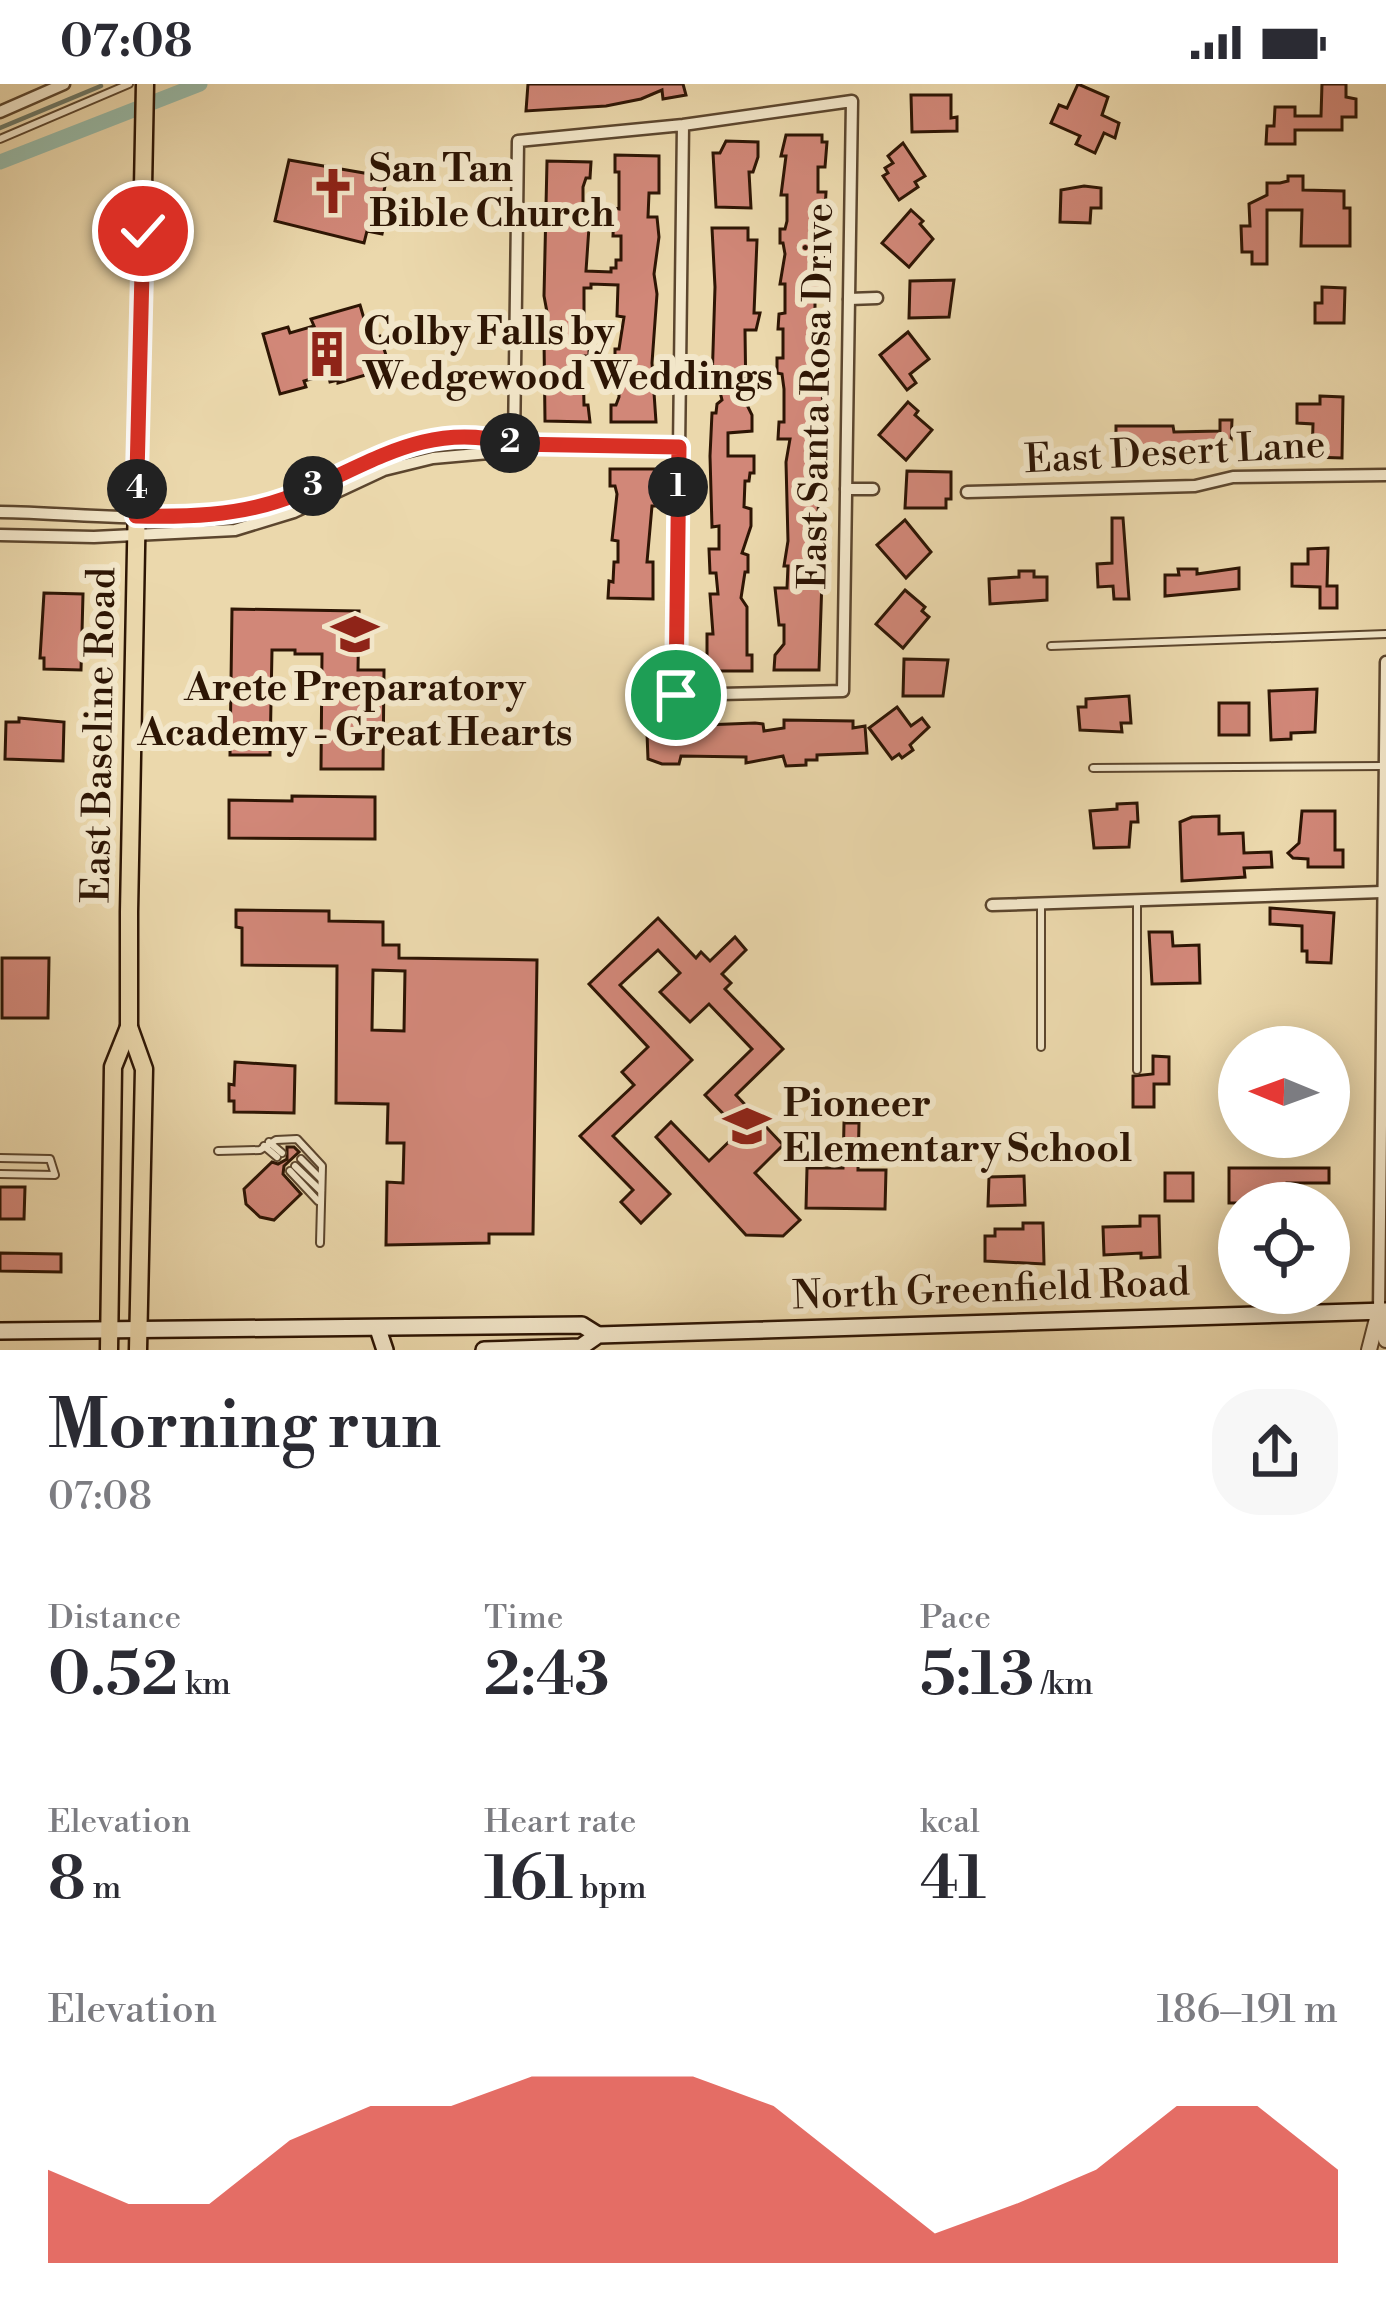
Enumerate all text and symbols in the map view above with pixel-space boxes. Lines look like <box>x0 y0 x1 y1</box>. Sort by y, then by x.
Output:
text: 07:08 <box>60 14 192 71</box>
place label: San Tan Bible Church <box>369 145 615 239</box>
church icon: San Tan Bible Church <box>308 166 358 216</box>
pin <box>92 180 194 282</box>
icon: check <box>110 198 176 264</box>
street label: East Santa Rosa Drive <box>789 203 845 589</box>
place label: Colby Falls by Wedgewood Weddings <box>362 308 773 402</box>
building icon: Colby Falls by Wedgewood Weddings <box>302 329 352 379</box>
pin: 2 <box>480 413 540 473</box>
street label: East Desert Lane <box>1023 421 1327 485</box>
text: 2 <box>500 422 520 463</box>
pin: 3 <box>283 456 343 516</box>
pin: 1 <box>648 457 708 517</box>
pin: 4 <box>107 459 167 519</box>
text: 3 <box>303 465 323 506</box>
text: 1 <box>670 466 686 507</box>
text: 4 <box>126 468 148 509</box>
street label: East Baseline Road <box>73 567 127 903</box>
school or university icon: Arete Preparatory Academy - Great Hearts <box>330 609 380 659</box>
pin <box>625 644 727 746</box>
icon: arrive <box>643 662 709 728</box>
place label: Arete Preparatory Academy - Great Hearts <box>137 664 572 758</box>
north arrow <box>1218 1026 1350 1158</box>
map controls <box>1218 1026 1350 1314</box>
place label: Pioneer Elementary School <box>783 1080 1132 1174</box>
school or university icon: Pioneer Elementary School <box>722 1101 772 1151</box>
button: locate <box>1218 1182 1350 1314</box>
street label: North Greenfield Road <box>791 1259 1191 1321</box>
text: Morning run <box>48 1386 441 1469</box>
button: share <box>1212 1389 1338 1515</box>
text: 07:08 <box>48 1473 152 1522</box>
text: Distance <box>48 1598 181 1639</box>
text: Time <box>484 1598 563 1639</box>
text: Pace <box>920 1598 991 1639</box>
text: 0.52 <box>48 1639 178 1714</box>
text: 2:43 <box>484 1639 610 1714</box>
text: 5:13 <box>920 1639 1034 1714</box>
text: km <box>178 1664 231 1705</box>
text: /km <box>1034 1664 1093 1705</box>
text: Elevation <box>48 1802 191 1843</box>
text: Heart rate <box>484 1802 636 1843</box>
text: kcal <box>920 1802 980 1843</box>
text: 8 <box>48 1843 86 1918</box>
text: 161 <box>484 1843 573 1918</box>
text: 41 <box>920 1843 986 1918</box>
text: m <box>86 1868 121 1909</box>
text: bpm <box>573 1868 647 1909</box>
text: Elevation <box>48 1986 217 2035</box>
text: 186–191 m <box>1157 1986 1338 2035</box>

